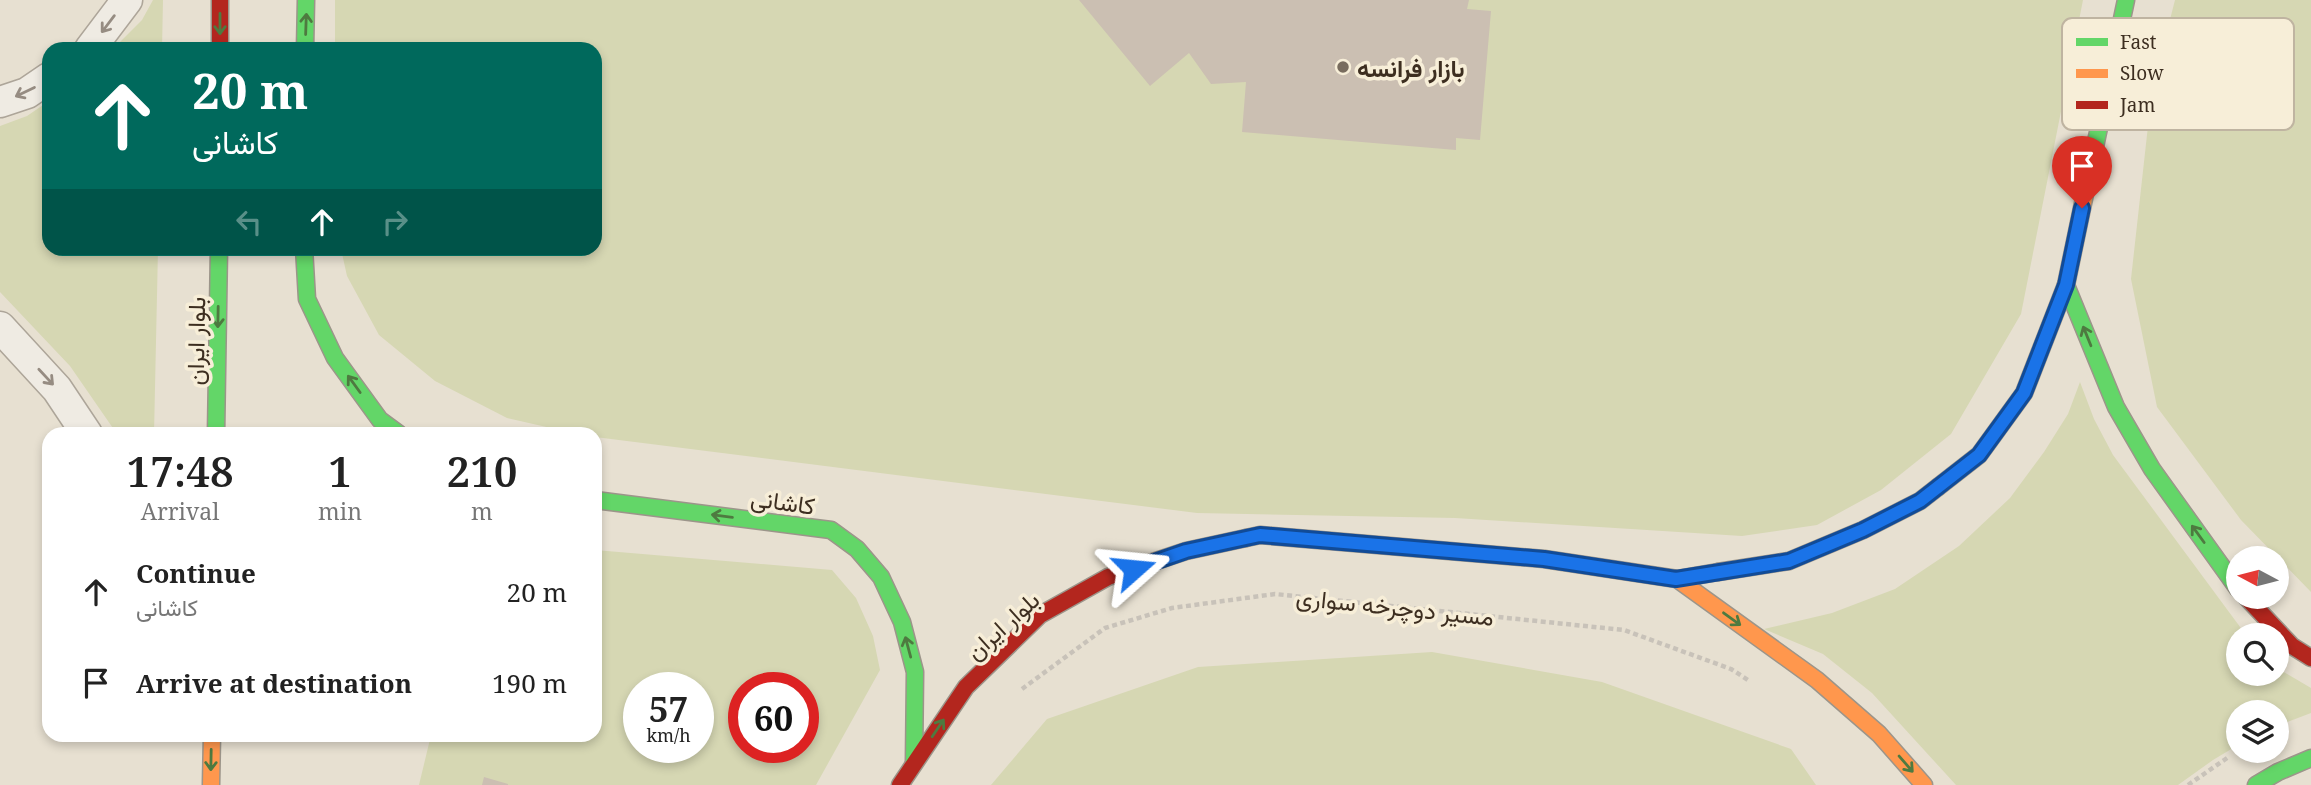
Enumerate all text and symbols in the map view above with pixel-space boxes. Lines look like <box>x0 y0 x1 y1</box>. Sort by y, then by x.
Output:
one-way arrow <box>213 13 227 36</box>
one-way arrow <box>299 13 312 36</box>
one-way arrow <box>101 15 116 33</box>
legend <box>2062 18 2294 130</box>
text: Fast <box>2120 29 2157 55</box>
place label: بازار فرانسه <box>1357 51 1465 84</box>
text: 20 m <box>192 57 308 123</box>
marker: بازار فرانسه <box>1335 59 1351 75</box>
text: Slow <box>2120 60 2164 86</box>
icon: ahead <box>77 70 168 161</box>
one-way arrow <box>15 85 36 99</box>
text: Jam <box>2119 92 2155 118</box>
text: کاشانی <box>192 120 278 163</box>
pin <box>2052 136 2112 208</box>
icon: arrive <box>2063 147 2101 185</box>
icon: left <box>230 203 268 241</box>
icon: ahead <box>303 203 341 241</box>
icon: right <box>376 203 414 241</box>
street label: بلوار ایران <box>178 296 212 386</box>
one-way arrow <box>211 305 224 328</box>
one-way arrow <box>2080 326 2093 348</box>
one-way arrow <box>38 368 55 385</box>
one-way arrow <box>347 374 362 393</box>
text: 17:48 <box>127 442 234 499</box>
text: 1 <box>328 442 352 499</box>
text: 210 <box>447 442 517 499</box>
street label: کاشانی <box>749 480 817 522</box>
text: Arrival <box>141 495 219 527</box>
text: min <box>318 495 362 527</box>
text: m <box>471 495 493 527</box>
one-way arrow <box>711 509 734 522</box>
one-way arrow <box>2191 525 2205 544</box>
position arrow <box>1097 532 1171 606</box>
north arrow <box>2226 546 2289 609</box>
map controls <box>2226 546 2289 763</box>
text: Continue <box>136 555 256 591</box>
icon: ahead <box>77 573 115 611</box>
text: 20 m <box>507 574 567 610</box>
street label: مسیر دوچرخه سواری <box>1294 579 1496 634</box>
street label: بلوار ایران <box>958 583 1046 667</box>
text: کاشانی <box>136 591 198 623</box>
one-way arrow <box>1722 612 1741 626</box>
button: search <box>2226 623 2289 686</box>
one-way arrow <box>901 636 914 659</box>
icon: arrive <box>77 664 115 702</box>
text: Arrive at destination <box>136 665 412 701</box>
text: 190 m <box>492 665 567 701</box>
speed limit sign: 60 <box>728 672 819 763</box>
text: 57 <box>649 685 688 732</box>
button: layers <box>2226 700 2289 763</box>
one-way arrow <box>931 719 945 738</box>
text: km/h <box>646 723 691 747</box>
one-way arrow <box>205 748 218 771</box>
one-way arrow <box>1898 755 1914 773</box>

